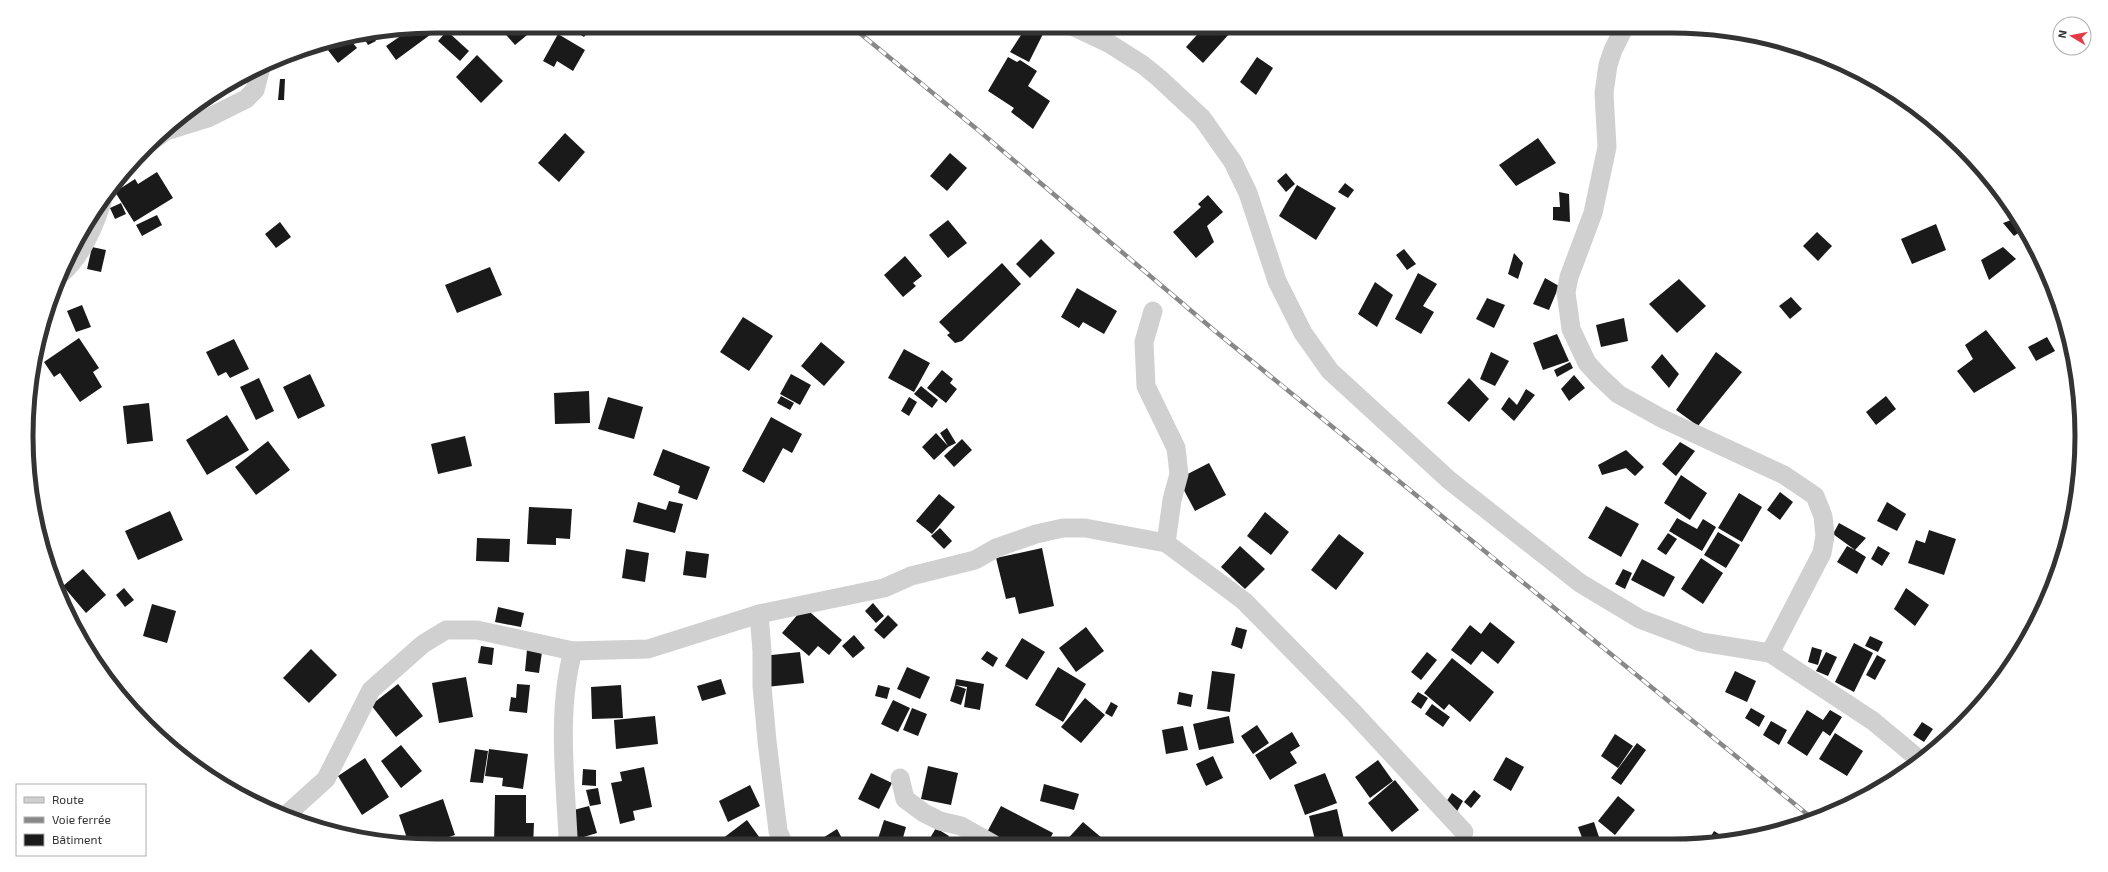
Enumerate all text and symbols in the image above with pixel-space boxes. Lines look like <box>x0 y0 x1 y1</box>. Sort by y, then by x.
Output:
north arrow <box>2052 16 2092 56</box>
text: N <box>2055 29 2069 39</box>
legend <box>16 784 146 856</box>
text: Route <box>52 792 84 806</box>
text: Voie ferrée <box>52 812 111 826</box>
text: Bâtiment <box>52 832 103 846</box>

